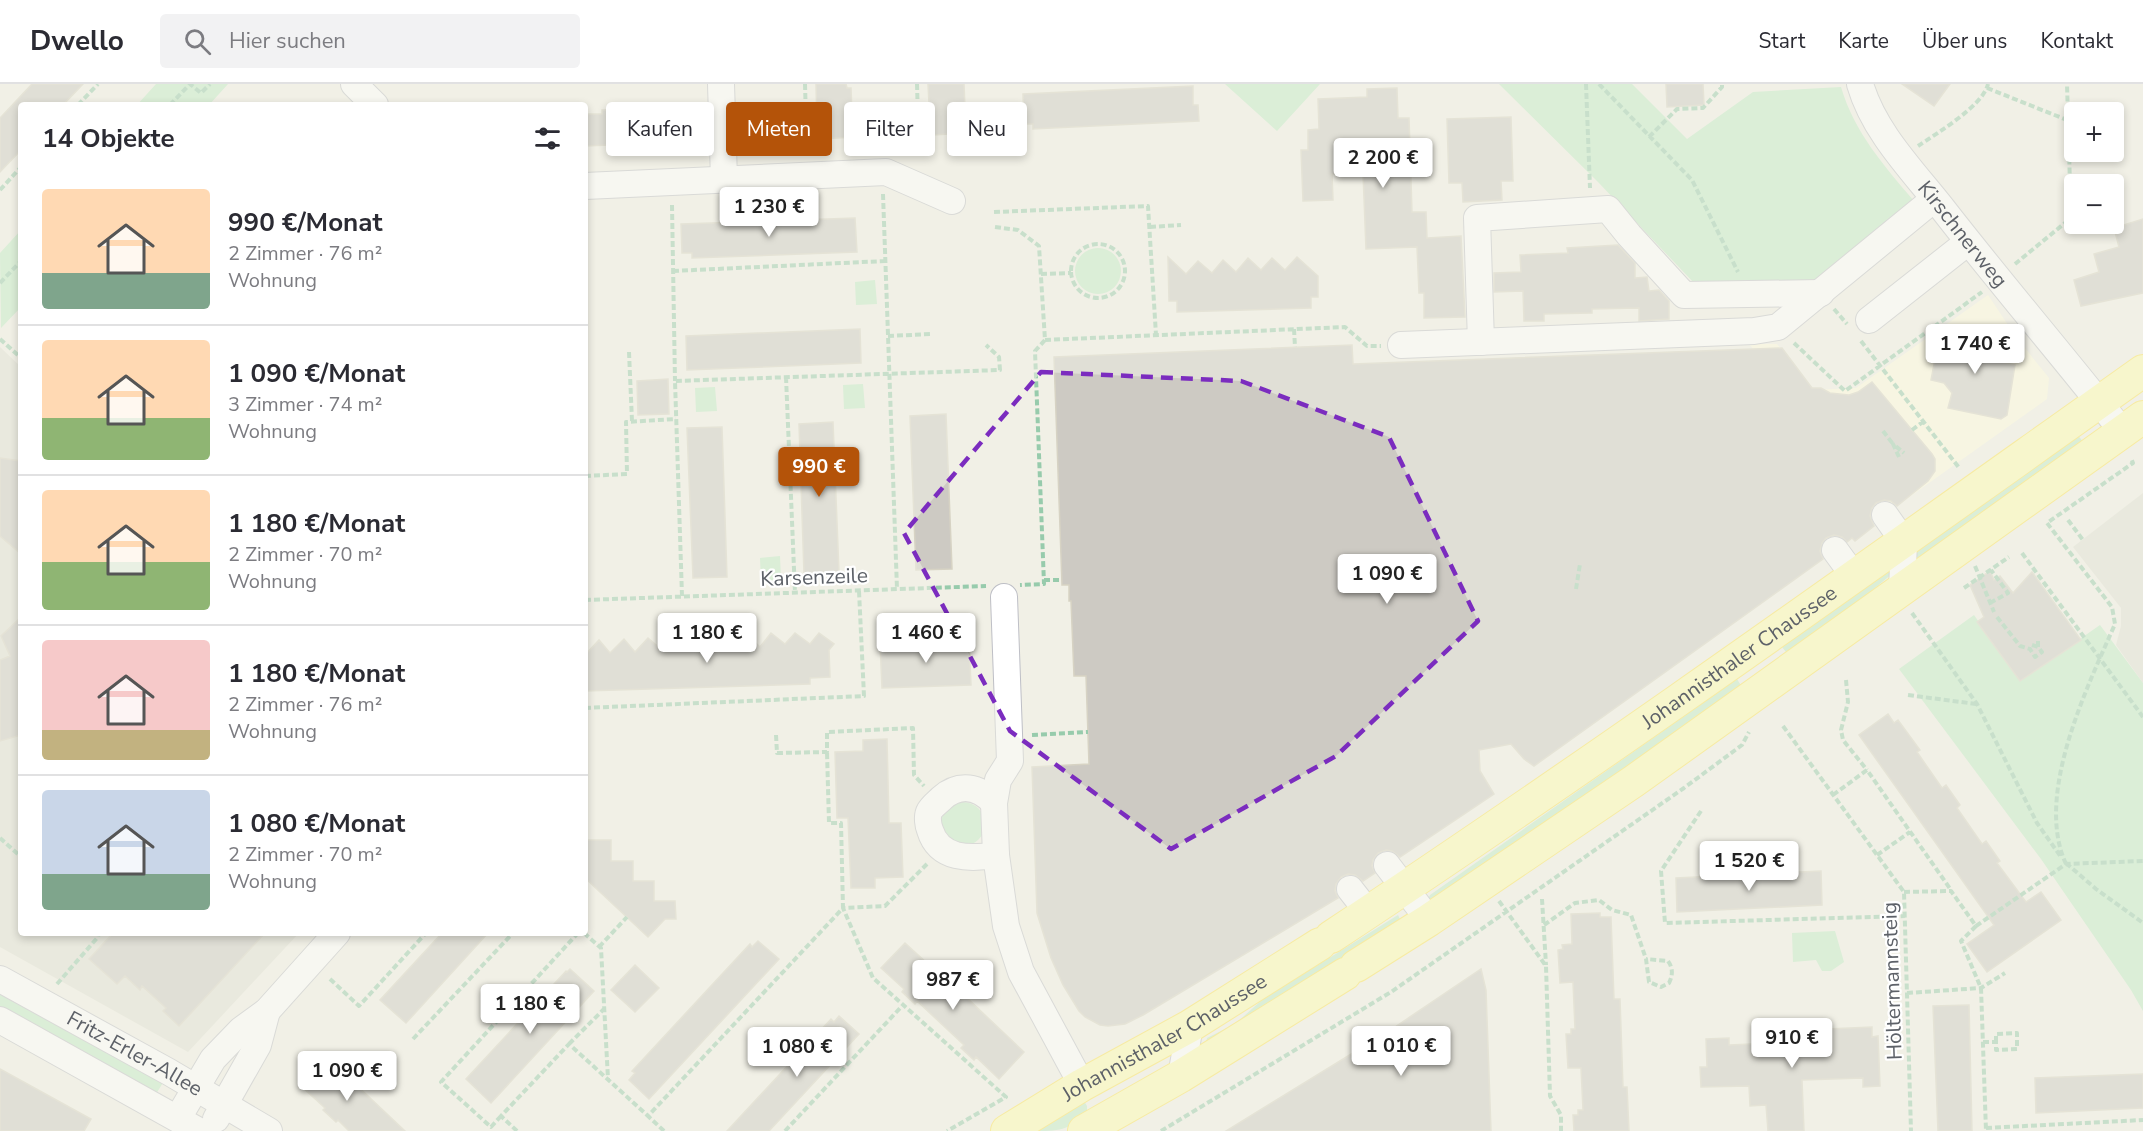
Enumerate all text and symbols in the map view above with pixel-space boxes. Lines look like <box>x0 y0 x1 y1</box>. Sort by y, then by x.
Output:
search box <box>160 14 580 68</box>
text: Dwello <box>30 22 124 60</box>
icon: search <box>181 25 214 58</box>
text: Hier suchen <box>229 26 346 56</box>
text: Start <box>1758 27 1805 55</box>
text: Karte <box>1838 27 1889 55</box>
text: Über uns <box>1922 27 2007 55</box>
text: Kontakt <box>2040 27 2113 55</box>
chip: Kaufen <box>606 102 714 156</box>
chip: Mieten <box>726 102 832 156</box>
chip: Filter <box>844 102 935 156</box>
chip: Neu <box>947 102 1027 156</box>
map controls <box>2064 102 2124 234</box>
button: + <box>2064 102 2124 162</box>
text: 14 Objekte <box>42 121 175 156</box>
icon: filters <box>531 122 564 155</box>
pin: 2 200 € <box>1328 138 1438 189</box>
text: 2 200 € <box>1348 144 1418 171</box>
button: − <box>2064 174 2124 234</box>
street label: Kirschnerweg <box>1911 175 2014 293</box>
pin: 1 230 € <box>714 187 824 238</box>
text: 1 230 € <box>734 193 804 220</box>
text: 990 €/Monat <box>228 205 383 240</box>
icon: home <box>90 213 162 285</box>
text: 2 Zimmer · 76 m² <box>228 240 382 267</box>
text: Wohnung <box>228 267 317 294</box>
pin: 1 740 € <box>1920 324 2030 375</box>
text: 1 740 € <box>1940 330 2010 357</box>
text: 1 090 €/Monat <box>228 356 405 391</box>
icon: home <box>90 364 162 436</box>
text: 3 Zimmer · 74 m² <box>228 391 382 418</box>
text: Wohnung <box>228 418 317 445</box>
pin: 990 € <box>777 447 861 498</box>
text: 990 € <box>792 453 846 480</box>
text: 1 180 €/Monat <box>228 506 405 541</box>
icon: home <box>90 514 162 586</box>
text: 2 Zimmer · 70 m² <box>228 541 382 568</box>
pin: 1 090 € <box>1332 554 1442 605</box>
text: 1 090 € <box>1352 560 1422 587</box>
street label: Karsenzeile <box>760 561 868 593</box>
text: Wohnung <box>228 568 317 595</box>
street label: Johannisthaler Chaussee <box>1635 579 1843 736</box>
pin: 1 180 € <box>652 613 762 664</box>
pin: 1 460 € <box>871 613 981 664</box>
text: 1 180 € <box>672 619 742 646</box>
text: 1 460 € <box>891 619 961 646</box>
text: 1 180 €/Monat <box>228 656 405 691</box>
icon: home <box>90 664 162 736</box>
text: 2 Zimmer · 76 m² <box>228 691 382 718</box>
text: Wohnung <box>228 718 317 745</box>
text: 1 080 €/Monat <box>228 806 405 841</box>
icon: home <box>90 814 162 886</box>
text: 2 Zimmer · 70 m² <box>228 841 382 868</box>
pin: 1 520 € <box>1694 841 1804 892</box>
text: 1 520 € <box>1714 847 1784 874</box>
text: Wohnung <box>228 868 317 895</box>
street label: Höltermannsteig <box>1875 901 1909 1061</box>
pin: 987 € <box>911 960 995 1011</box>
text: 987 € <box>926 966 980 993</box>
street label: Johannisthaler Chaussee <box>1056 967 1272 1109</box>
pin: 1 180 € <box>475 984 585 1035</box>
text: 1 180 € <box>495 990 565 1017</box>
street label: Fritz-Erler-Allee <box>62 1004 208 1103</box>
pin: 910 € <box>1750 1018 1834 1069</box>
text: 910 € <box>1765 1024 1819 1051</box>
pin: 1 010 € <box>1346 1026 1456 1077</box>
pin: 1 080 € <box>742 1027 852 1078</box>
text: 1 010 € <box>1366 1032 1436 1059</box>
text: 1 080 € <box>762 1033 832 1060</box>
pin: 1 090 € <box>292 1051 402 1102</box>
text: 1 090 € <box>312 1057 382 1084</box>

